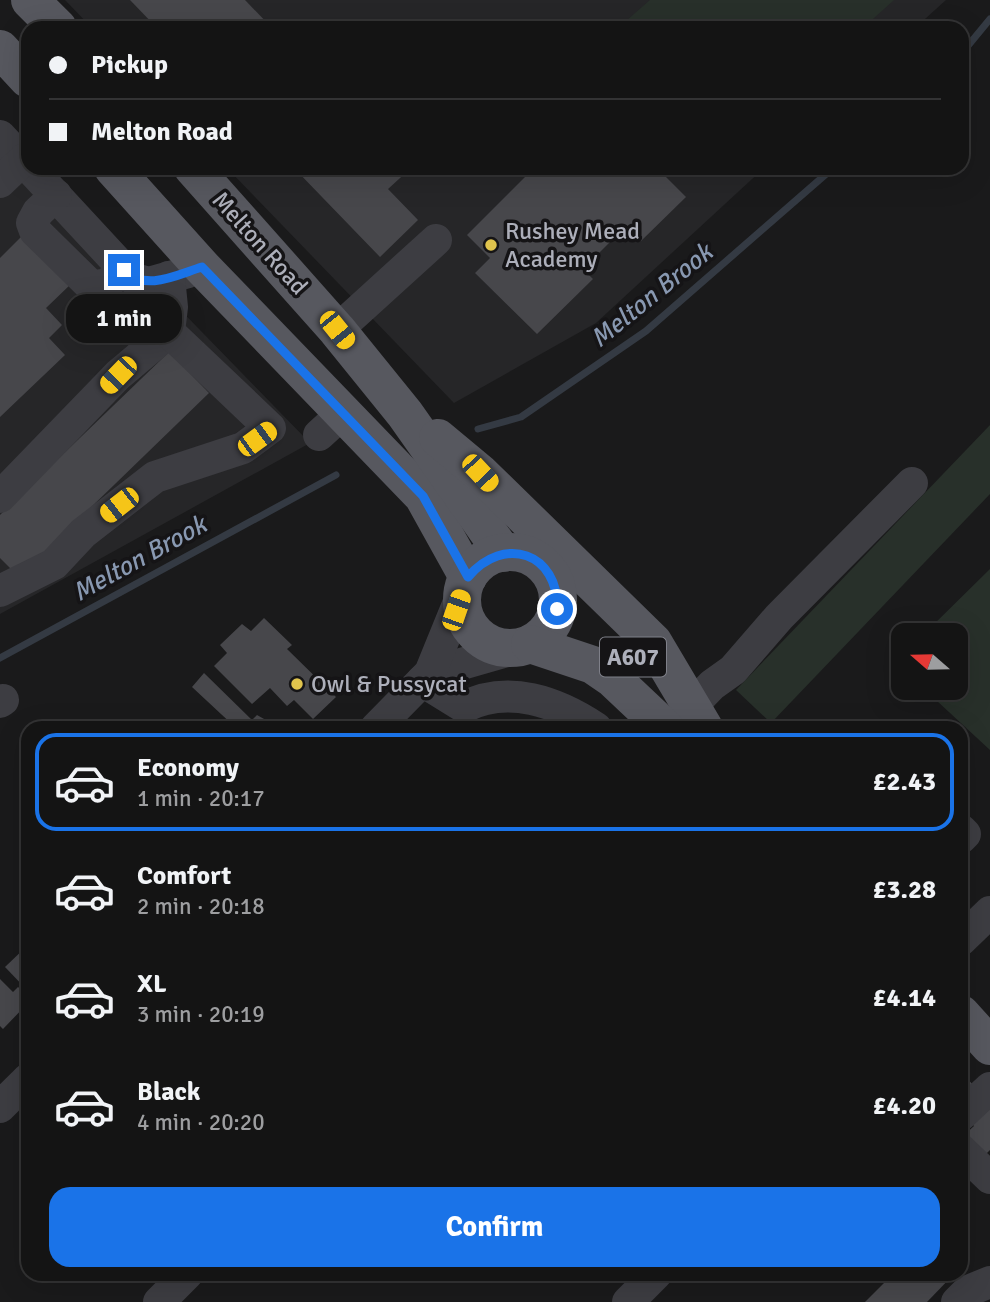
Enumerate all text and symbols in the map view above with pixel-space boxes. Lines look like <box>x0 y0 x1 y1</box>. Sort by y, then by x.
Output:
text: Pickup <box>91 49 168 81</box>
text: Melton Road <box>91 116 233 148</box>
street label: Melton Road <box>206 185 314 301</box>
place label: Rushey Mead Academy <box>505 216 640 274</box>
water label: Melton Brook <box>584 236 721 355</box>
marker: Rushey Mead Academy <box>483 237 499 253</box>
route end <box>108 254 140 286</box>
callout: 1 min <box>66 294 182 344</box>
text: 1 min <box>96 304 152 333</box>
car <box>316 307 359 353</box>
car <box>96 353 141 397</box>
car <box>234 418 281 460</box>
car <box>458 450 503 496</box>
car <box>96 484 143 526</box>
water label: Melton Brook <box>67 508 214 609</box>
car <box>440 587 473 633</box>
route start <box>541 593 573 625</box>
north arrow <box>891 623 968 700</box>
map controls <box>891 623 968 700</box>
road number: A607 <box>600 638 666 677</box>
place label: Owl & Pussycat <box>311 669 467 699</box>
marker: Owl & Pussycat <box>289 676 305 692</box>
icon: car <box>53 751 116 814</box>
text: Economy <box>137 752 239 784</box>
text: £2.43 <box>872 766 936 798</box>
text: 1 min · 20:17 <box>137 784 265 813</box>
icon: car <box>53 859 116 922</box>
text: Comfort <box>137 860 231 892</box>
text: £3.28 <box>872 874 936 906</box>
text: 2 min · 20:18 <box>137 892 265 921</box>
icon: car <box>53 967 116 1030</box>
text: XL <box>137 968 167 1000</box>
text: £4.14 <box>872 982 936 1014</box>
text: 3 min · 20:19 <box>137 1000 265 1029</box>
icon: car <box>53 1075 116 1138</box>
text: Black <box>137 1076 200 1108</box>
text: £4.20 <box>872 1090 936 1122</box>
text: 4 min · 20:20 <box>137 1108 265 1137</box>
button: Confirm <box>49 1187 940 1267</box>

